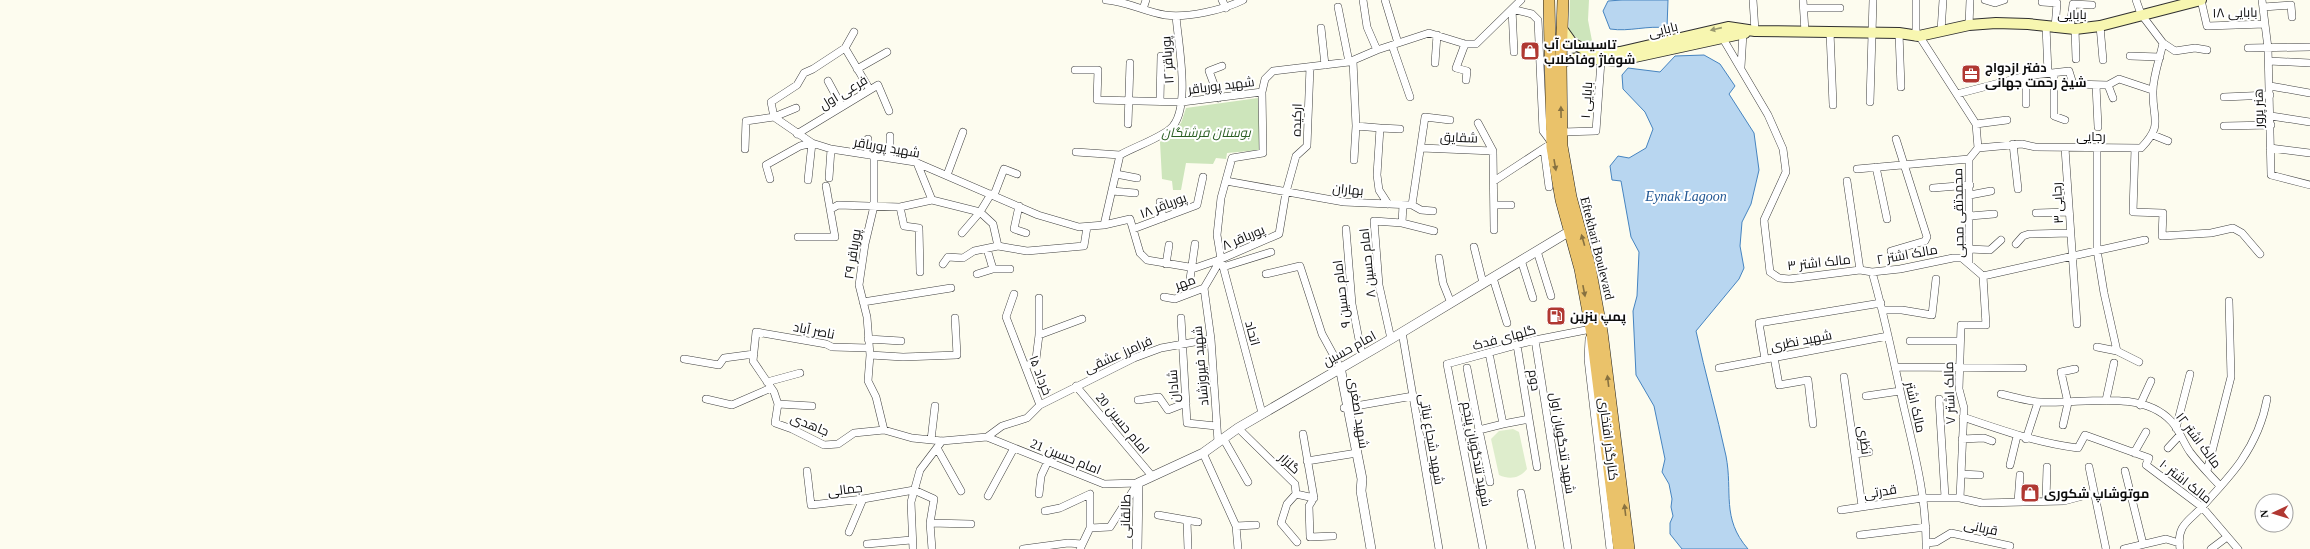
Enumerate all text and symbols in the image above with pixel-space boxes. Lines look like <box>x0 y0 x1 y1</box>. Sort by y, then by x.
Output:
street label: بابایی ۱۸ <box>2212 5 2258 20</box>
street label: بابایی <box>2057 7 2087 22</box>
street label: بابایی <box>1647 19 1679 40</box>
one-way arrow <box>1710 27 1723 33</box>
street label: پورباقر ۱۲ <box>1158 35 1179 84</box>
place label: تاسیسات آب شوفاژ وفاضلاب <box>1544 37 1635 68</box>
shop icon: تاسیسات آب شوفاژ وفاضلاب <box>1519 40 1541 62</box>
place label: دفتر ازدواج شیخ رحمت جهانی <box>1985 60 2087 91</box>
office icon: دفتر ازدواج شیخ رحمت جهانی <box>1960 63 1982 85</box>
street label: فرعی اول <box>816 72 871 113</box>
street label: شهید پورباقر <box>1186 74 1255 99</box>
street label: بابایی ۱ <box>1578 81 1595 119</box>
street label: هنر پرور <box>2251 88 2268 129</box>
street label: ارکیده <box>1288 103 1305 137</box>
one-way arrow <box>1558 105 1564 118</box>
park label: بوستان فرشتگان <box>1161 125 1252 141</box>
street label: شقایق <box>1440 129 1478 146</box>
street label: رجایی <box>2076 129 2106 144</box>
street label: شهید پورباقر <box>851 134 921 163</box>
one-way arrow <box>1552 159 1558 171</box>
street label: محمدتقی محبی <box>1950 168 1967 258</box>
street label: بهاران <box>1332 181 1364 198</box>
street label: رجایی ۳ <box>2049 182 2066 224</box>
water label: Eynak Lagoon <box>1644 189 1727 204</box>
street label: پورباقر ۱۸ <box>1138 190 1190 223</box>
street label: Eftekhari Boulevard <box>1577 195 1618 302</box>
street label: پورباقر ۸ <box>1220 222 1268 255</box>
street label: امام حسین ۸ <box>1356 227 1381 298</box>
street label: پورباقر ۲۹ <box>841 228 866 280</box>
one-way arrow <box>1580 234 1586 246</box>
street label: مالک اشتر ۲ <box>1875 242 1939 267</box>
street label: مالک اشتر ۳ <box>1787 252 1851 273</box>
street label: امام حسین ۹ <box>1330 259 1355 329</box>
street label: مهر <box>1172 272 1197 293</box>
one-way arrow <box>1582 285 1588 297</box>
fuel station icon: پمپ بنزین <box>1545 305 1567 327</box>
place label: پمپ بنزین <box>1570 309 1626 326</box>
street label: ناصر آباد <box>792 319 836 342</box>
street label: اتحاد <box>1242 319 1263 347</box>
street label: گلهای فدک <box>1471 322 1538 353</box>
street label: شهید فیروزشاد <box>1190 325 1211 407</box>
street label: شهید نظری <box>1769 327 1833 354</box>
street label: امام حسین <box>1320 328 1379 371</box>
street label: فرامرز عشقی <box>1082 333 1155 376</box>
street label: ۱۵ خرداد <box>1026 353 1055 397</box>
street label: مالک اشتر ۷ <box>1941 361 1958 425</box>
street label: دوم <box>1523 368 1544 392</box>
street label: شادان <box>1165 369 1182 403</box>
one-way arrow <box>1605 375 1612 387</box>
street label: شهید اصغری <box>1346 377 1371 449</box>
street label: مالک اشتر <box>1902 379 1929 434</box>
street label: امام حسین 20 <box>1091 390 1152 458</box>
street label: شهید تندگویان اول <box>1546 391 1578 495</box>
street label: شهید شجاع نباتی <box>1415 392 1447 486</box>
street label: کنارگذر افتخاری <box>1596 397 1621 481</box>
street label: شهید تندگویان پنجم <box>1457 400 1494 508</box>
street label: جاهدی <box>788 410 831 439</box>
street label: مالک اشتر ۱۲ <box>2173 410 2224 471</box>
street label: نظری <box>1855 425 1874 455</box>
street label: امام حسین 21 <box>1028 436 1103 479</box>
street label: گلزار <box>1275 449 1303 477</box>
street label: مالک اشتر ۱۰ <box>2157 456 2215 506</box>
street label: جمالی <box>827 480 863 499</box>
street label: قدرتی <box>1862 481 1898 502</box>
shop icon: موتوشاپ شکوری <box>2019 482 2041 504</box>
place label: موتوشاپ شکوری <box>2044 486 2149 503</box>
north arrow <box>2254 493 2294 533</box>
street label: طالقانی <box>1118 494 1133 538</box>
one-way arrow <box>1622 504 1628 516</box>
text: N <box>2258 509 2270 518</box>
street label: قربانی <box>1963 517 1999 538</box>

